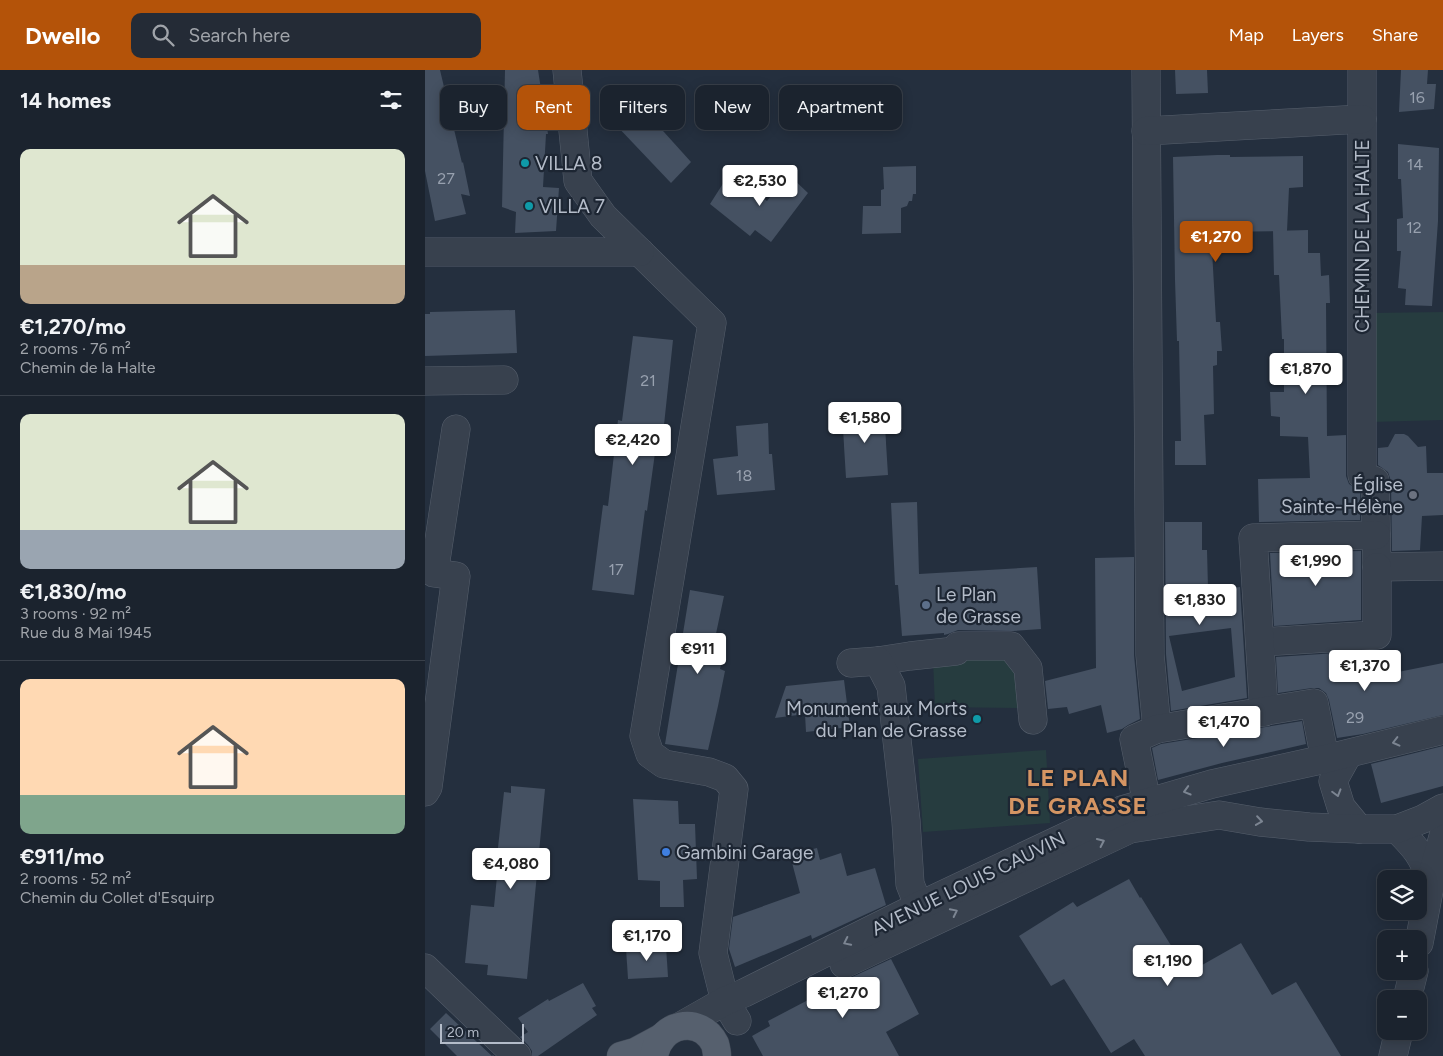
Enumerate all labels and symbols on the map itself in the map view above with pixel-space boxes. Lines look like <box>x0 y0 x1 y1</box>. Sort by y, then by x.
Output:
house number: 16 <box>1409 88 1425 107</box>
street label: CHEMIN DE LA HALTE <box>1351 139 1374 333</box>
place label: VILLA 8 <box>535 152 602 175</box>
house number: 14 <box>1407 155 1423 174</box>
marker: VILLA 8 <box>519 157 531 169</box>
pin: €2,530 <box>719 164 801 207</box>
house number: 27 <box>437 169 455 188</box>
place label: VILLA 7 <box>539 195 605 218</box>
marker: VILLA 7 <box>523 200 535 212</box>
house number: 12 <box>1406 218 1422 237</box>
pin: €1,270 <box>1175 220 1257 263</box>
pin: €1,870 <box>1265 352 1347 395</box>
house number: 21 <box>640 371 656 390</box>
pin: €1,580 <box>824 402 906 444</box>
pin: €2,420 <box>592 424 674 466</box>
house number: 18 <box>736 466 752 485</box>
place label: Église Sainte-Hélène <box>1281 473 1403 518</box>
marker: Église Sainte-Hélène <box>1407 489 1419 501</box>
pin: €1,990 <box>1275 544 1357 587</box>
house number: 17 <box>608 560 624 579</box>
place label: Le Plan de Grasse <box>936 583 1021 628</box>
pin: €1,830 <box>1159 584 1241 626</box>
marker: Le Plan de Grasse <box>920 599 932 611</box>
pin: €911 <box>668 632 728 675</box>
pin: €1,370 <box>1324 650 1406 692</box>
place label: Monument aux Morts du Plan de Grasse <box>786 697 967 742</box>
pin: €1,470 <box>1183 706 1265 748</box>
house number: 29 <box>1346 708 1364 727</box>
marker: Monument aux Morts du Plan de Grasse <box>971 713 983 725</box>
one-way arrow <box>1391 736 1400 747</box>
district label: LE PLAN DE GRASSE <box>1008 763 1148 820</box>
one-way arrow <box>1183 786 1191 796</box>
one-way arrow <box>1331 789 1341 797</box>
one-way arrow <box>1255 816 1263 826</box>
street label: AVENUE LOUIS CAUVIN <box>868 827 1069 940</box>
one-way arrow <box>1096 838 1105 849</box>
place label: Gambini Garage <box>676 841 813 864</box>
marker: Gambini Garage <box>660 846 672 858</box>
pin: €4,080 <box>470 848 552 890</box>
one-way arrow <box>949 907 958 918</box>
pin: €1,170 <box>606 920 688 962</box>
one-way arrow <box>843 936 852 946</box>
pin: €1,190 <box>1127 944 1209 987</box>
pin: €1,270 <box>802 976 884 1019</box>
scale bar <box>440 1021 524 1044</box>

